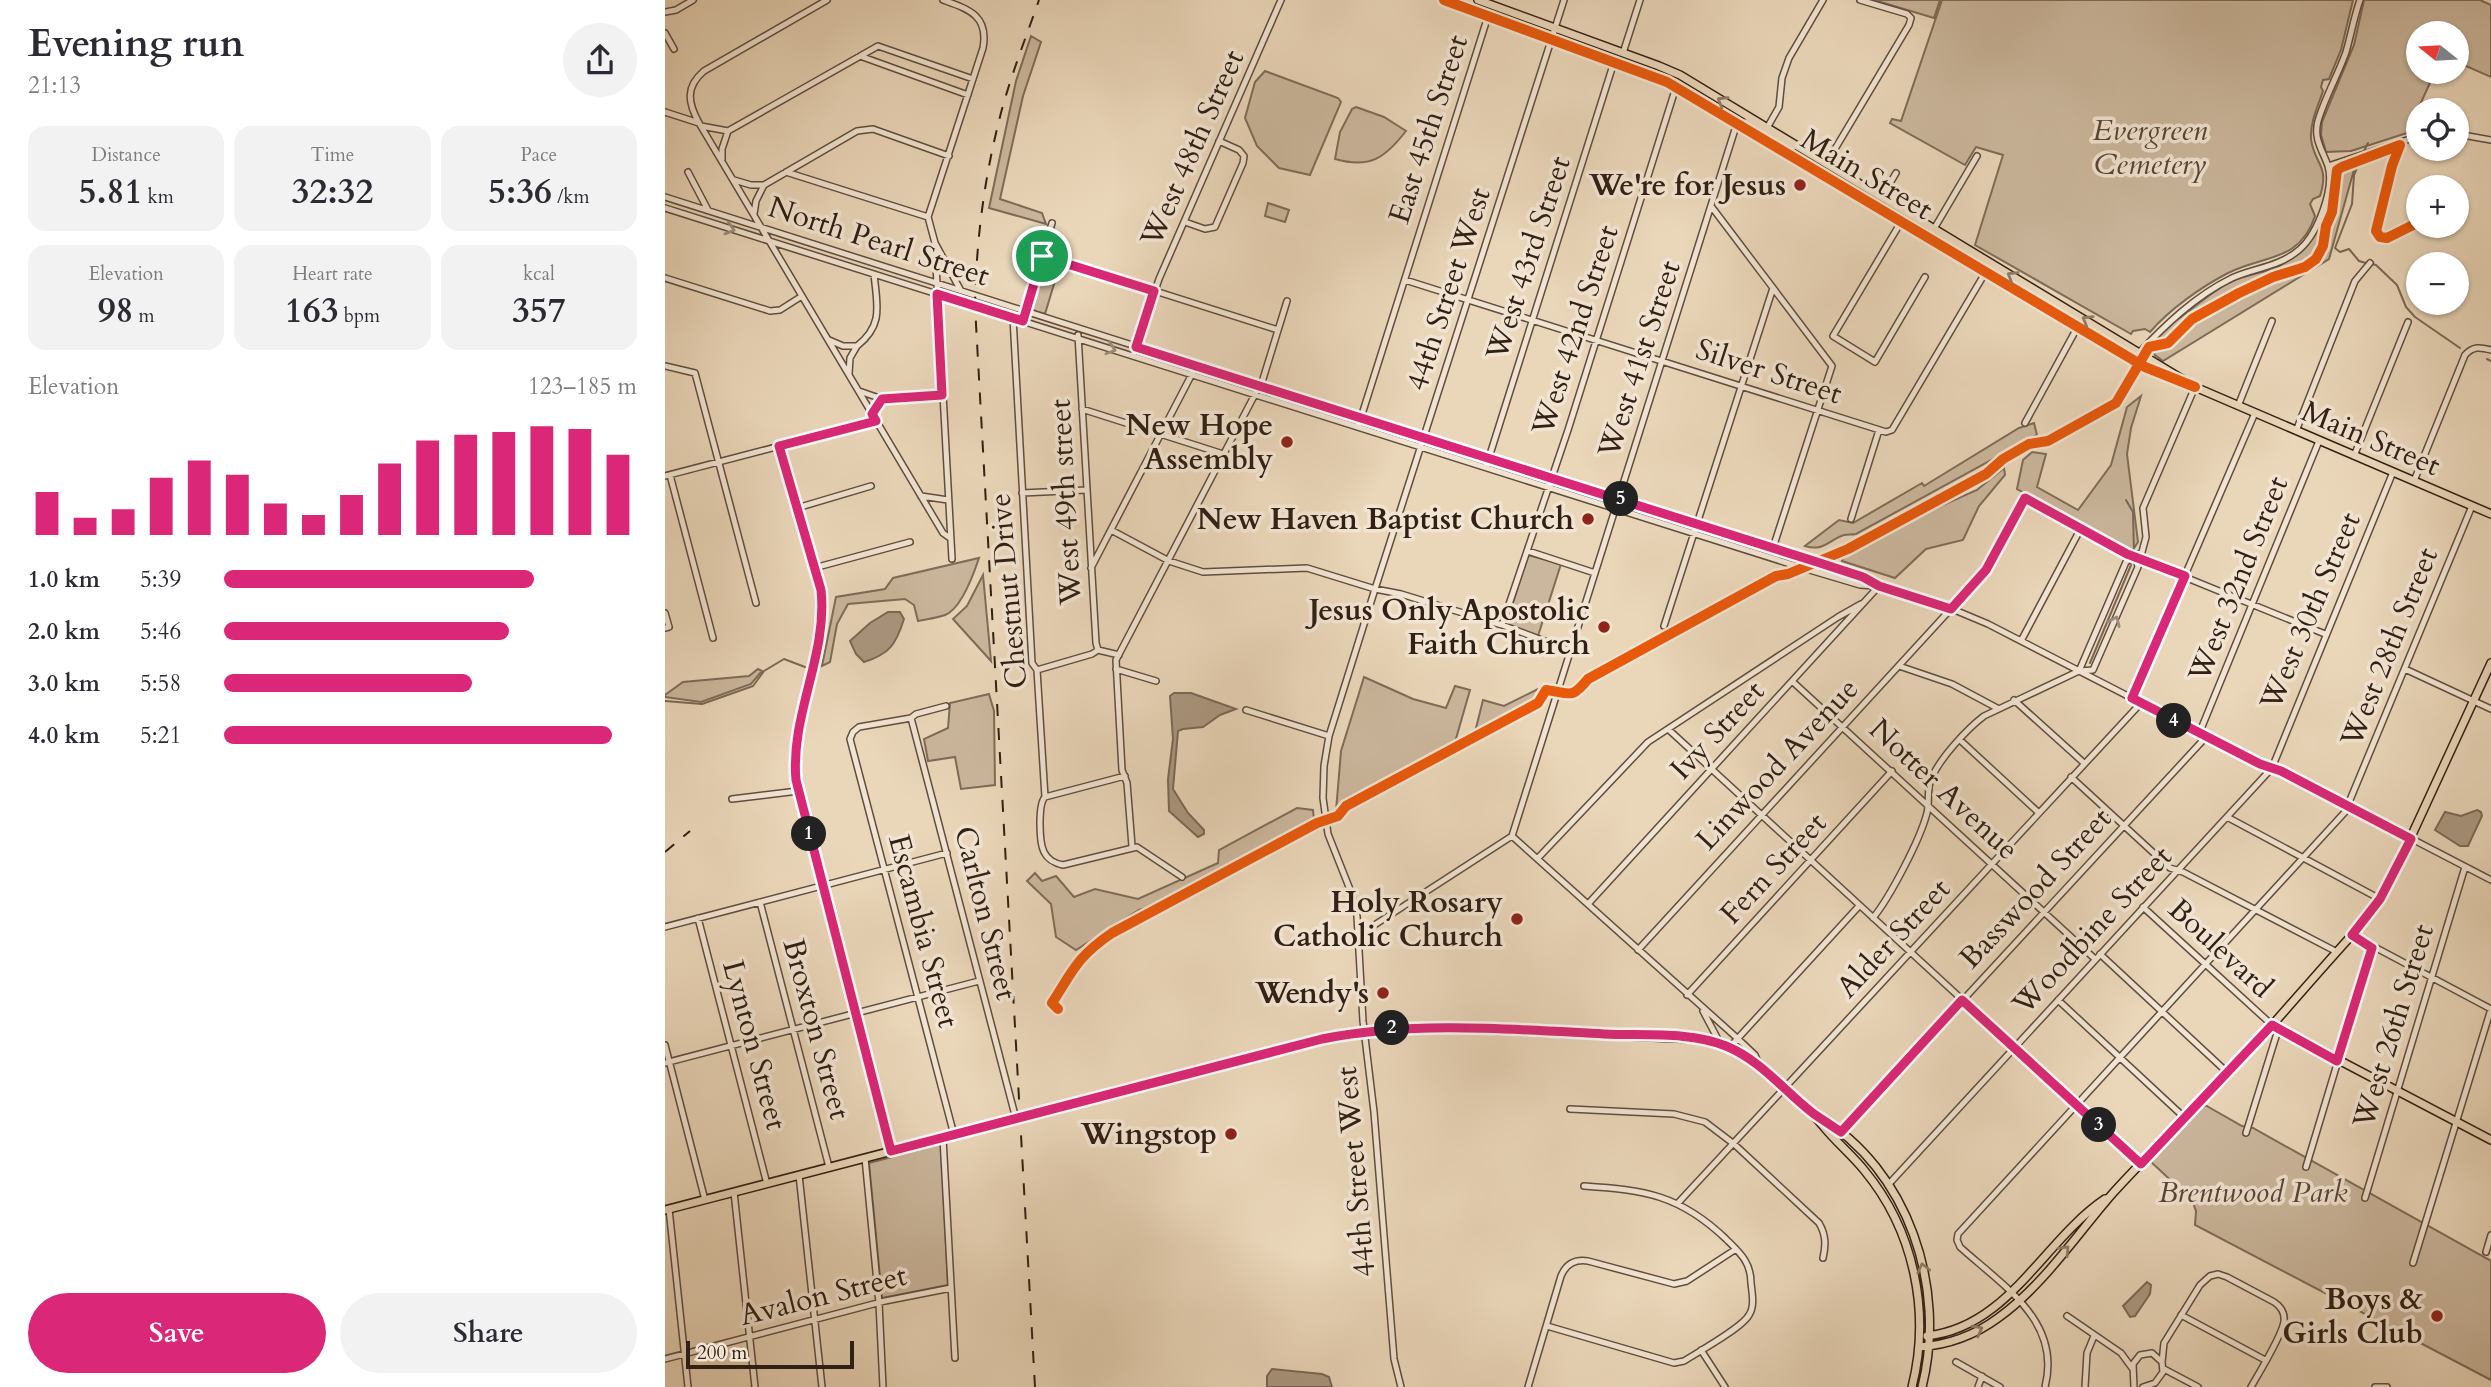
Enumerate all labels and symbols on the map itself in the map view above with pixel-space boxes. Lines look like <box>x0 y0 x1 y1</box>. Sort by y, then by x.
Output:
north arrow <box>2406 21 2469 84</box>
street label: East 45th Street <box>1379 29 1478 229</box>
street label: West 48th Street <box>1130 43 1254 254</box>
one-way arrow <box>1717 96 1730 109</box>
park label: Evergreen Cemetery <box>2093 110 2208 185</box>
street label: Main Street <box>1793 119 1941 230</box>
street label: West 43rd Street <box>1476 150 1581 366</box>
place label: We're for Jesus <box>1588 165 1786 206</box>
marker: We're for Jesus <box>1792 177 1808 193</box>
street label: 44th Street West <box>1396 182 1501 396</box>
street label: North Pearl Street <box>763 186 995 297</box>
one-way arrow <box>724 220 736 235</box>
street label: West 42nd Street <box>1522 220 1629 441</box>
pin <box>1012 226 1072 286</box>
street label: West 41st Street <box>1588 255 1691 464</box>
one-way arrow <box>2007 271 2020 284</box>
one-way arrow <box>2082 315 2095 328</box>
street label: Silver Street <box>1691 329 1848 414</box>
one-way arrow <box>1104 340 1116 355</box>
street label: Main Street <box>2295 391 2447 486</box>
street label: West 49th street <box>1040 397 1091 607</box>
place label: New Hope Assembly <box>1126 405 1273 480</box>
marker: New Hope Assembly <box>1279 434 1295 450</box>
street label: West 32nd Street <box>2178 470 2299 689</box>
pin: 5 <box>1604 482 1639 516</box>
street label: Chestnut Drive <box>980 491 1037 690</box>
place label: New Haven Baptist Church <box>1197 499 1574 540</box>
street label: West 30th Street <box>2250 505 2371 717</box>
marker: New Haven Baptist Church <box>1580 511 1596 527</box>
street label: West 28th Street <box>2331 541 2448 754</box>
place label: Jesus Only Apostolic Faith Church <box>1305 590 1590 665</box>
one-way arrow <box>2107 615 2121 628</box>
marker: Jesus Only Apostolic Faith Church <box>1596 619 1612 635</box>
street label: Linwood Avenue <box>1687 669 1868 859</box>
street label: Ivy Street <box>1661 672 1774 789</box>
pin: 4 <box>2157 704 2191 738</box>
street label: Notter Avenue <box>1860 709 2027 869</box>
street label: Basswood Street <box>1950 799 2121 978</box>
street label: Fern Street <box>1711 803 1836 933</box>
pin: 1 <box>792 816 827 852</box>
street label: Carlton Street <box>944 822 1027 1005</box>
street label: Escambia Street <box>878 830 969 1033</box>
street label: Woodbine Street <box>2003 837 2182 1024</box>
street label: Alder Street <box>1827 869 1960 1007</box>
place label: Holy Rosary Catholic Church <box>1273 882 1503 957</box>
street label: Boulevard <box>2159 889 2282 1007</box>
marker: Holy Rosary Catholic Church <box>1509 911 1525 927</box>
street label: West 26th Street <box>2343 919 2444 1134</box>
street label: Broxton Street <box>773 934 860 1124</box>
street label: Lynton Street <box>712 956 797 1135</box>
place label: Wendy's <box>1254 973 1369 1014</box>
marker: Wendy's <box>1375 985 1391 1001</box>
pin: 2 <box>1375 1010 1409 1046</box>
street label: 44th Street West <box>1326 1064 1385 1279</box>
pin: 3 <box>2081 1108 2117 1142</box>
place label: Wingstop <box>1080 1114 1217 1155</box>
marker: Wingstop <box>1223 1126 1239 1142</box>
park label: Brentwood Park <box>2158 1172 2348 1213</box>
one-way arrow <box>2057 1245 2069 1258</box>
street label: Avalon Street <box>735 1255 911 1336</box>
one-way arrow <box>1917 1262 1932 1274</box>
place label: Boys & Girls Club <box>2282 1279 2423 1354</box>
marker: Boys & Girls Club <box>2429 1308 2445 1324</box>
one-way arrow <box>1970 1325 1983 1338</box>
scale bar <box>686 1338 854 1370</box>

